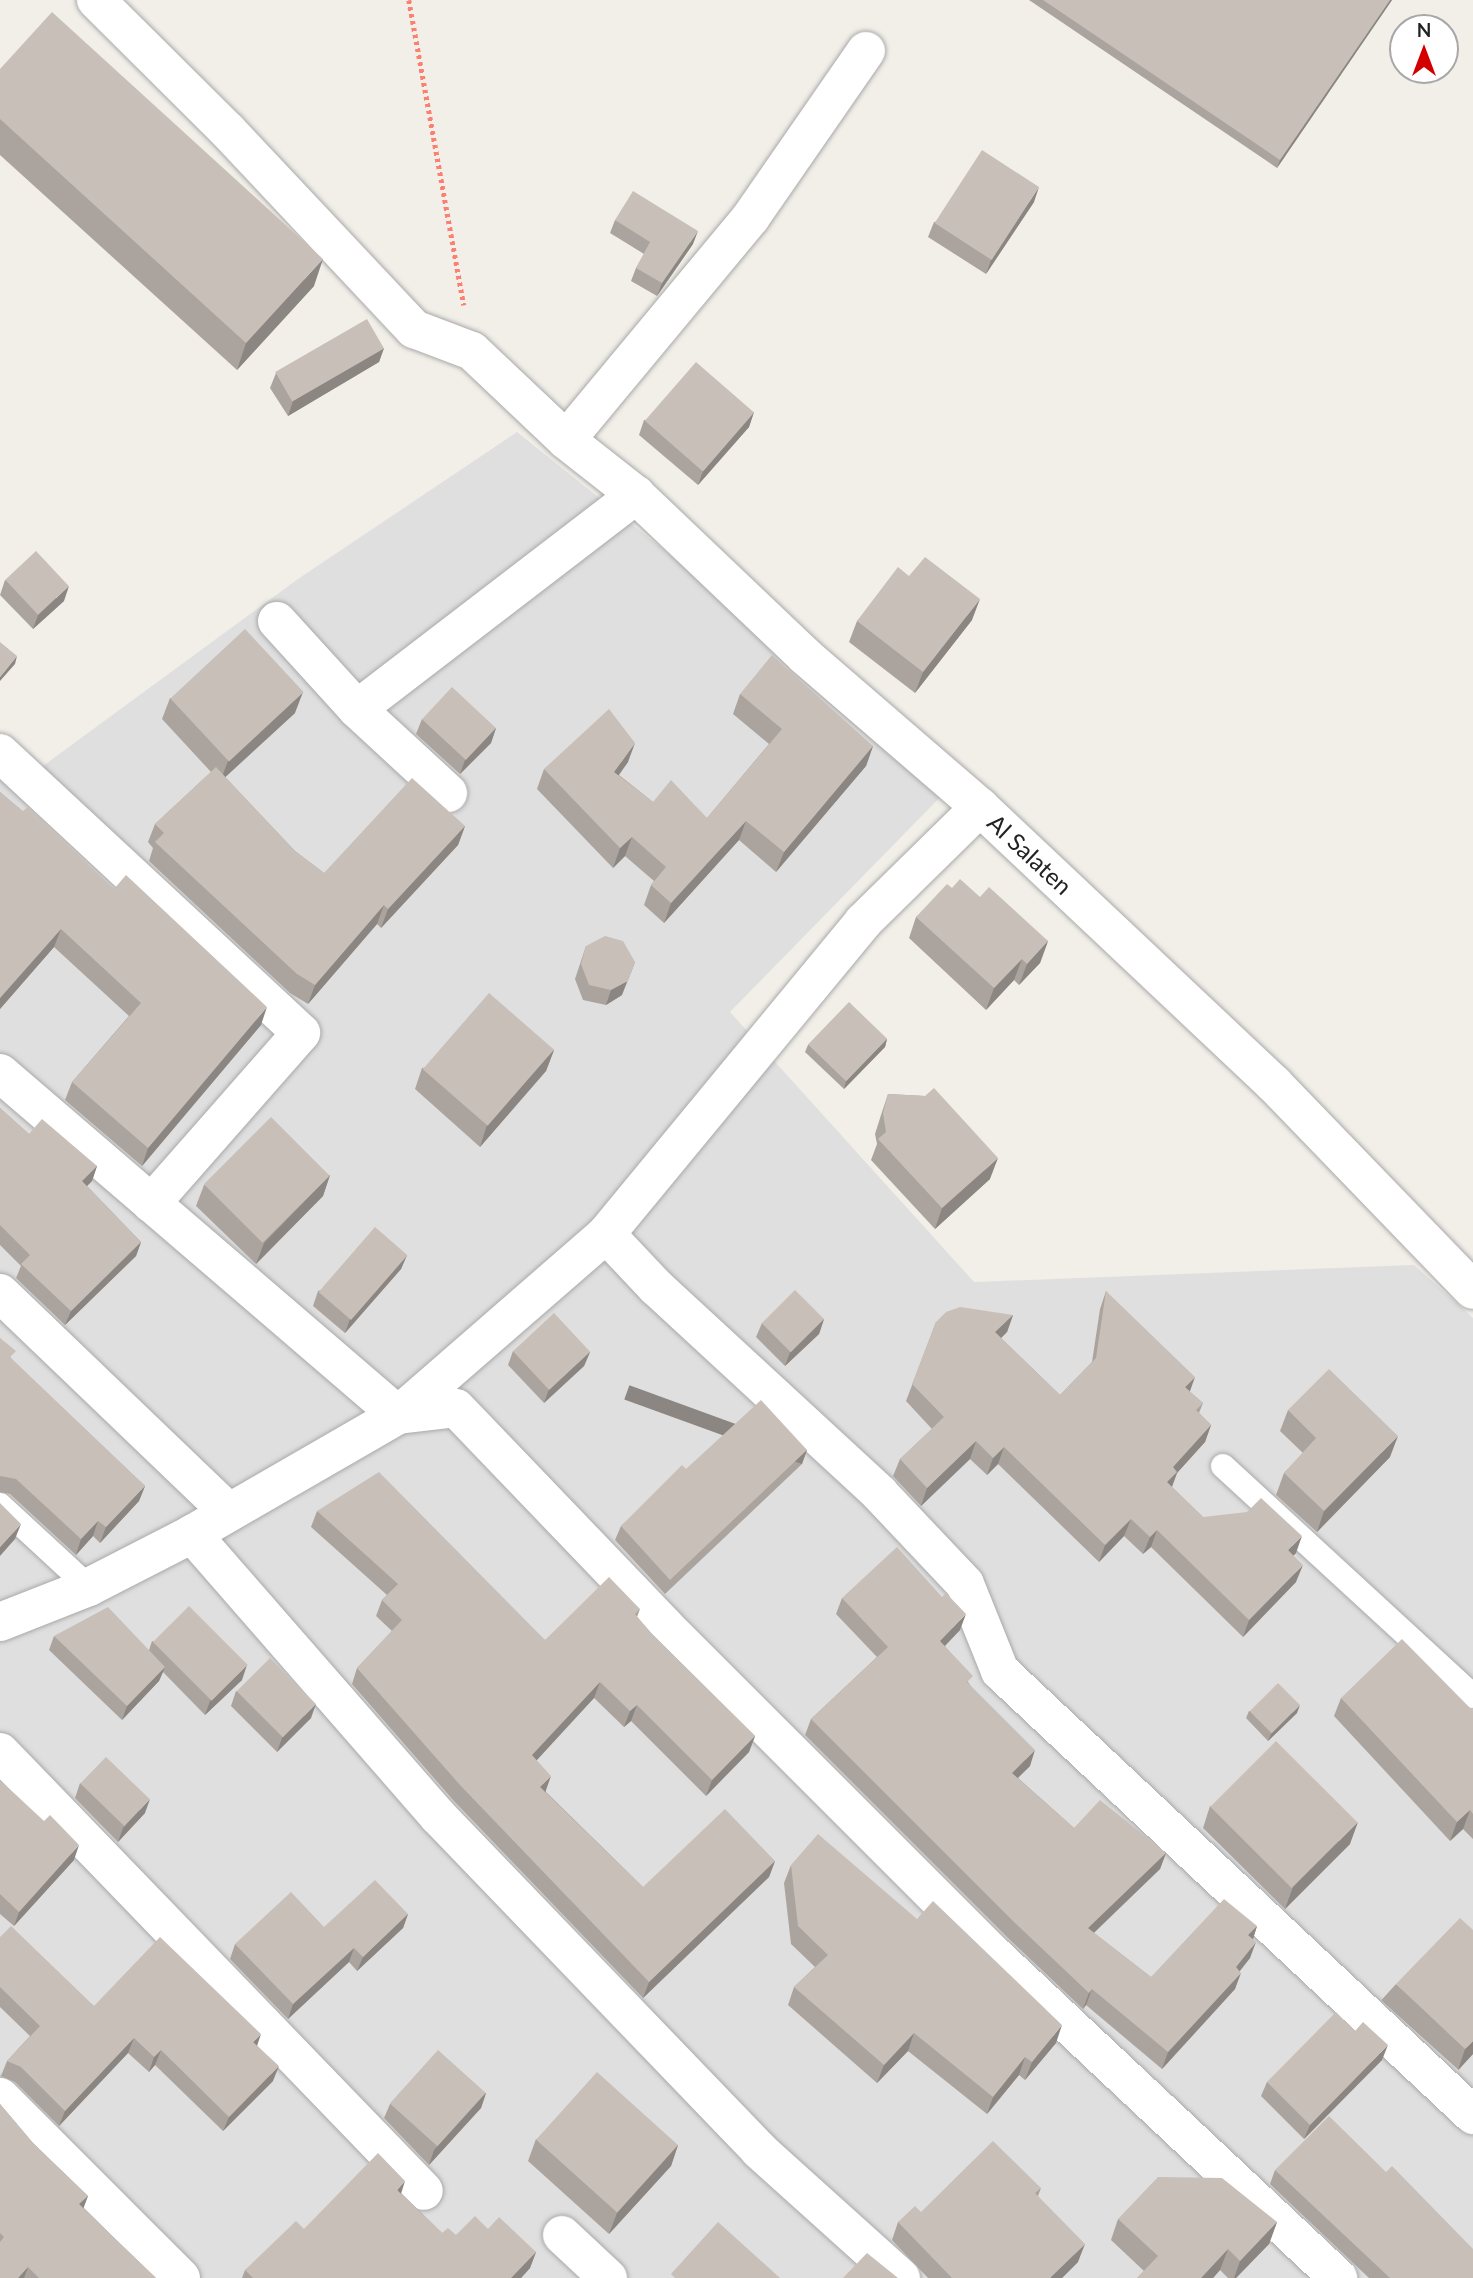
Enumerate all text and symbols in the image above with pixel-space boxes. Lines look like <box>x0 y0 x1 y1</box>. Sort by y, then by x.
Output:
north arrow <box>1389 14 1459 84</box>
text: N <box>1417 18 1431 41</box>
street label: Al Salaten <box>982 808 1078 900</box>

